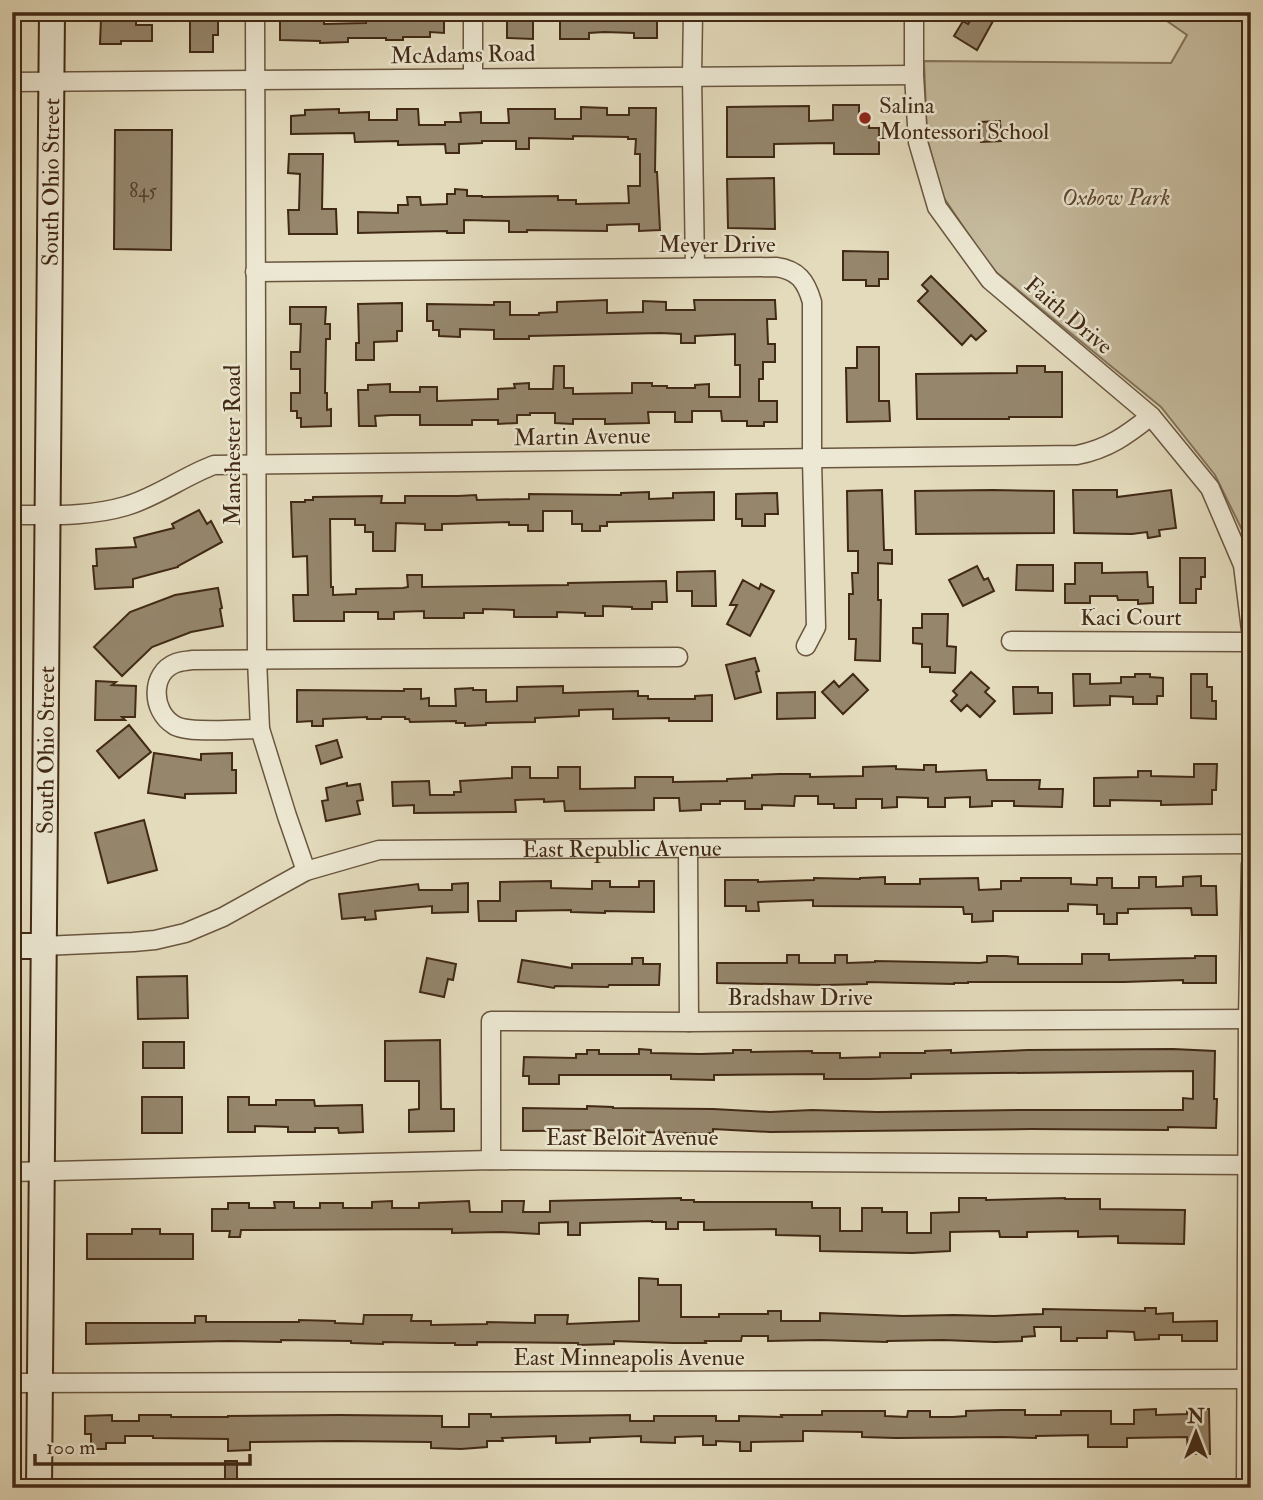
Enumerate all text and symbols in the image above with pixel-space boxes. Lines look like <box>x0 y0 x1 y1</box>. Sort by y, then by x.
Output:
street label: McAdams Road <box>390 39 536 70</box>
place label: Salina Montessori School <box>879 91 1049 146</box>
street label: South Ohio Street <box>36 98 66 266</box>
marker: Salina Montessori School <box>857 110 873 126</box>
house number: 845 <box>129 179 157 203</box>
park label: Oxbow Park <box>1062 183 1170 212</box>
street label: Meyer Drive <box>658 230 776 259</box>
street label: Faith Drive <box>1019 270 1119 361</box>
street label: Manchester Road <box>218 365 247 525</box>
street label: Martin Avenue <box>513 421 651 452</box>
street label: Kaci Court <box>1080 603 1182 632</box>
street label: South Ohio Street <box>31 666 61 834</box>
street label: East Republic Avenue <box>522 834 722 865</box>
street label: Bradshaw Drive <box>727 983 873 1012</box>
street label: East Beloit Avenue <box>546 1123 719 1152</box>
street label: East Minneapolis Avenue <box>513 1343 745 1373</box>
north arrow <box>1162 1398 1232 1468</box>
text: N <box>1186 1405 1205 1429</box>
scale bar <box>35 1423 250 1467</box>
text: 100 m <box>46 1434 96 1461</box>

